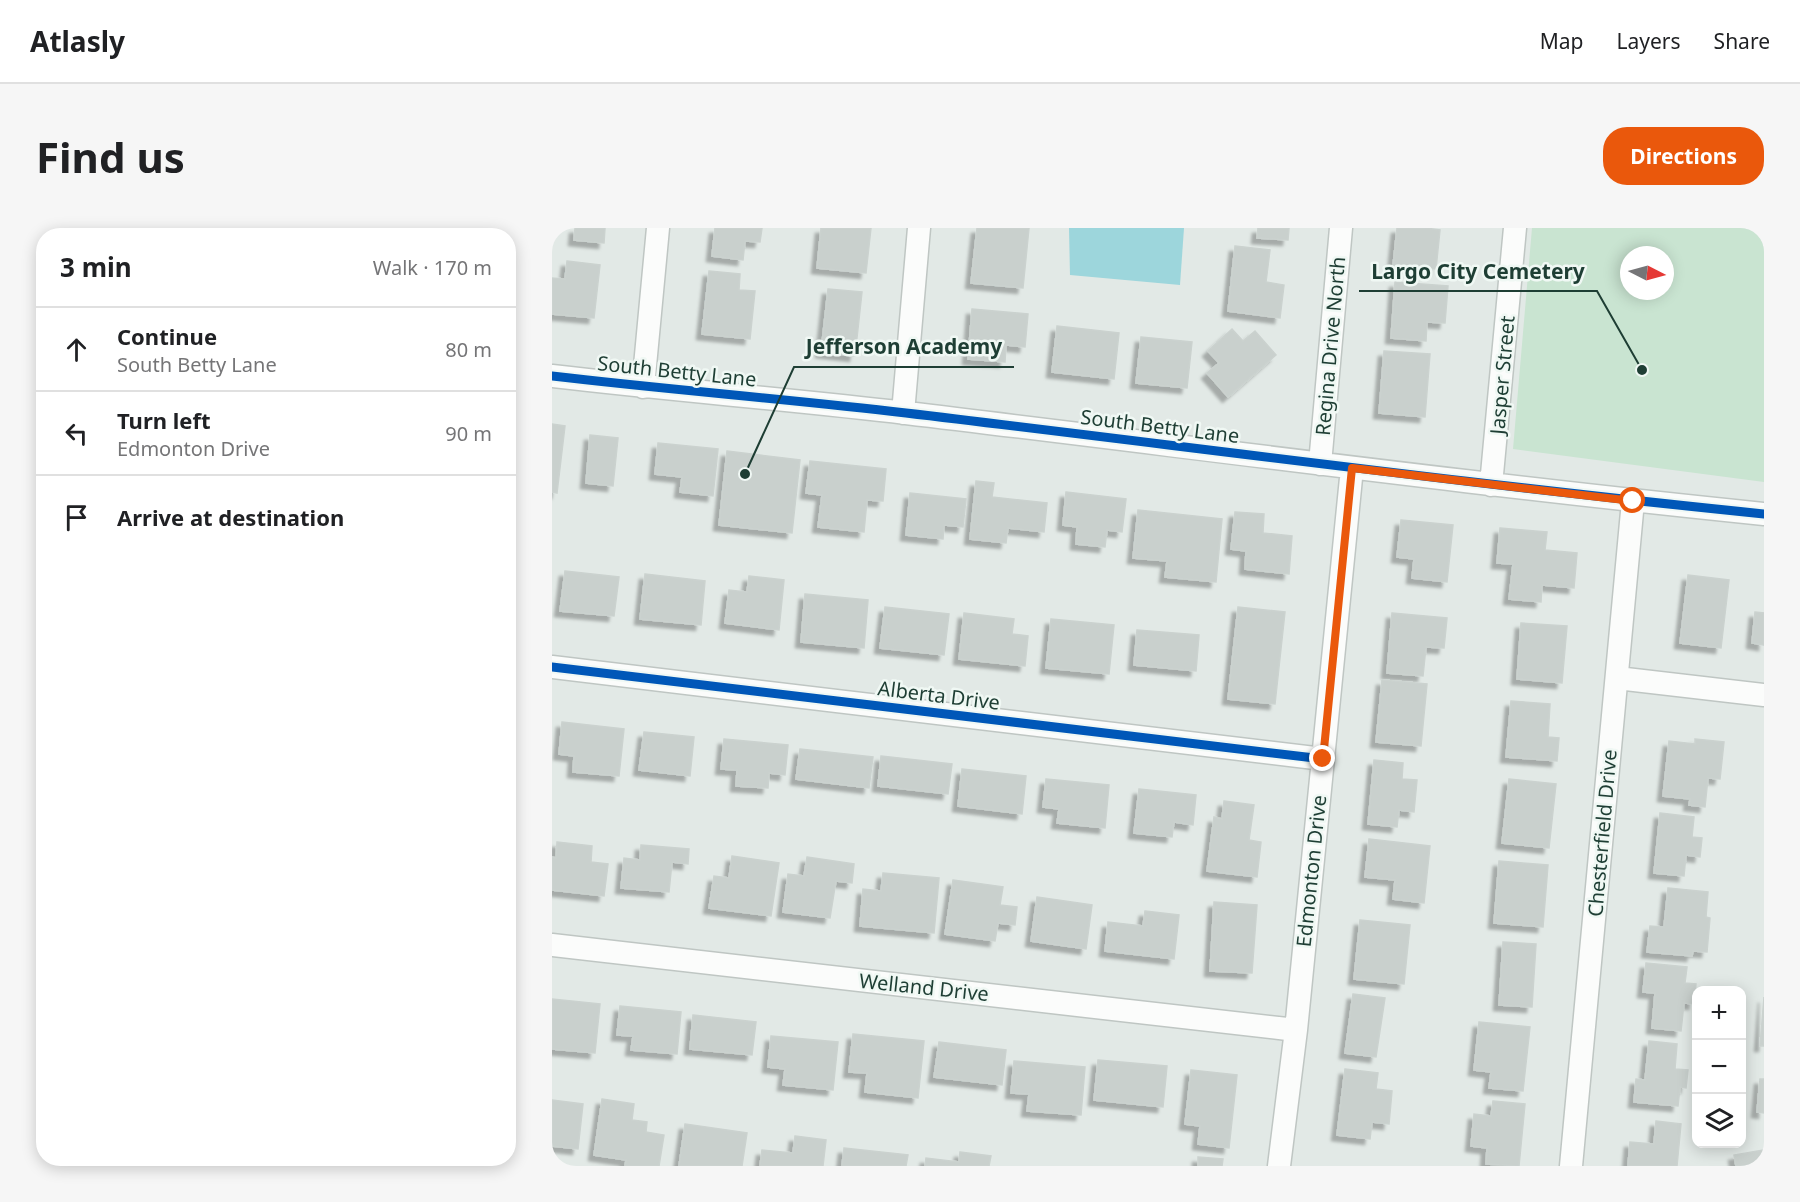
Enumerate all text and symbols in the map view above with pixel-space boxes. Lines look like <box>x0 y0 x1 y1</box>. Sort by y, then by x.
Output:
text: Atlasly <box>30 22 125 60</box>
text: Map <box>1540 27 1584 55</box>
text: Layers <box>1617 27 1681 55</box>
text: Share <box>1714 27 1770 55</box>
button: Directions <box>1603 127 1764 185</box>
text: Find us <box>36 128 185 185</box>
north arrow <box>1620 246 1674 300</box>
text: 3 min <box>60 249 132 285</box>
callout: Largo City Cemetery <box>1359 252 1597 291</box>
text: Walk · 170 m <box>373 254 492 281</box>
street label: Regina Drive North <box>1309 255 1351 437</box>
text: Largo City Cemetery <box>1371 257 1585 285</box>
street label: Jasper Street <box>1483 314 1521 438</box>
text: Continue <box>117 321 217 351</box>
callout: Jefferson Academy <box>794 328 1014 367</box>
text: Jefferson Academy <box>804 332 1002 360</box>
icon: ahead <box>60 333 93 366</box>
text: 80 m <box>445 336 492 363</box>
street label: South Betty Lane <box>596 349 758 393</box>
text: South Betty Lane <box>117 351 277 378</box>
street label: South Betty Lane <box>1079 403 1241 449</box>
text: Turn left <box>117 405 211 435</box>
icon: left <box>60 417 93 450</box>
text: 90 m <box>445 420 492 447</box>
text: Edmonton Drive <box>117 435 270 462</box>
route start <box>1619 487 1645 513</box>
icon: arrive <box>60 501 93 534</box>
text: Arrive at destination <box>117 502 344 532</box>
street label: Alberta Drive <box>876 674 1002 716</box>
route end <box>1309 745 1335 771</box>
street label: Chesterfield Drive <box>1581 748 1623 918</box>
street label: Edmonton Drive <box>1290 794 1332 948</box>
street label: Welland Drive <box>858 967 990 1007</box>
map controls <box>1692 986 1746 1148</box>
button: + <box>1692 986 1746 1040</box>
button: − <box>1692 1040 1746 1094</box>
button: layers <box>1692 1094 1746 1148</box>

